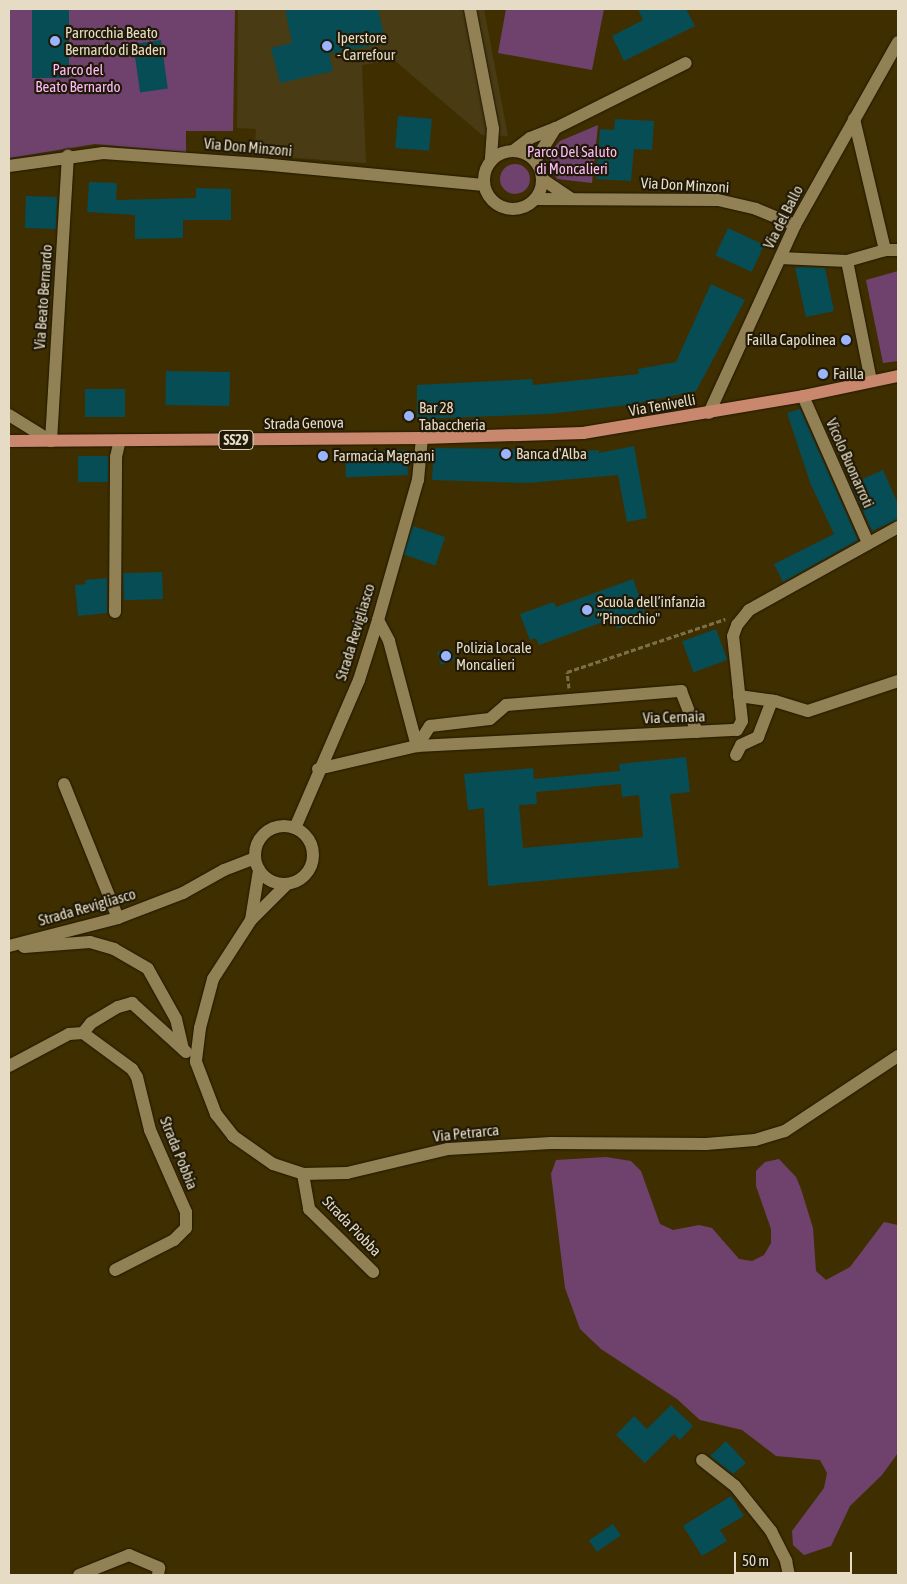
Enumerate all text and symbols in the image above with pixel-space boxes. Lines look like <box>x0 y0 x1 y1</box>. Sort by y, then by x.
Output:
place label: Parrocchia Beato Bernardo di Baden <box>65 23 166 58</box>
place label: Iperstore - Carrefour <box>337 28 395 63</box>
marker: Parrocchia Beato Bernardo di Baden <box>49 35 61 47</box>
marker: Iperstore - Carrefour <box>321 40 333 52</box>
park label: Parco del Beato Bernardo <box>35 60 121 95</box>
street label: Via Don Minzoni <box>203 134 293 160</box>
park label: Parco Del Saluto di Moncalieri <box>527 142 617 177</box>
street label: Via Don Minzoni <box>640 174 730 196</box>
street label: Via del Ballo <box>759 182 807 252</box>
street label: Via Beato Bernardo <box>30 244 56 350</box>
place label: Failla Capolinea <box>746 331 836 349</box>
marker: Failla Capolinea <box>840 334 852 346</box>
place label: Failla <box>833 365 864 383</box>
marker: Failla <box>817 368 829 380</box>
street label: Via Tenivelli <box>627 390 697 420</box>
place label: Bar 28 Tabaccheria <box>419 398 486 433</box>
marker: Bar 28 Tabaccheria <box>403 410 415 422</box>
street label: Strada Genova <box>264 413 344 433</box>
street label: Vicolo Buonarroti <box>822 416 878 510</box>
road number: SS29 <box>218 428 254 452</box>
place label: Banca d'Alba <box>516 445 587 463</box>
place label: Farmacia Magnani <box>333 447 434 465</box>
marker: Banca d'Alba <box>500 448 512 460</box>
marker: Farmacia Magnani <box>317 450 329 462</box>
street label: Strada Revigliasco <box>332 581 378 683</box>
place label: Scuola dell’infanzia ”Pinocchio" <box>597 592 706 627</box>
marker: Scuola dell’infanzia ”Pinocchio" <box>581 604 593 616</box>
place label: Polizia Locale Moncalieri <box>456 638 532 673</box>
marker: Polizia Locale Moncalieri <box>440 650 452 662</box>
street label: Via Cernaia <box>642 707 706 727</box>
street label: Strada Revigliasco <box>36 885 138 929</box>
street label: Strada Pobbia <box>156 1114 202 1192</box>
street label: Via Petrarca <box>432 1121 500 1145</box>
street label: Strada Piobba <box>319 1192 385 1260</box>
scale bar <box>737 1542 854 1574</box>
text: 50 m <box>742 1552 769 1569</box>

